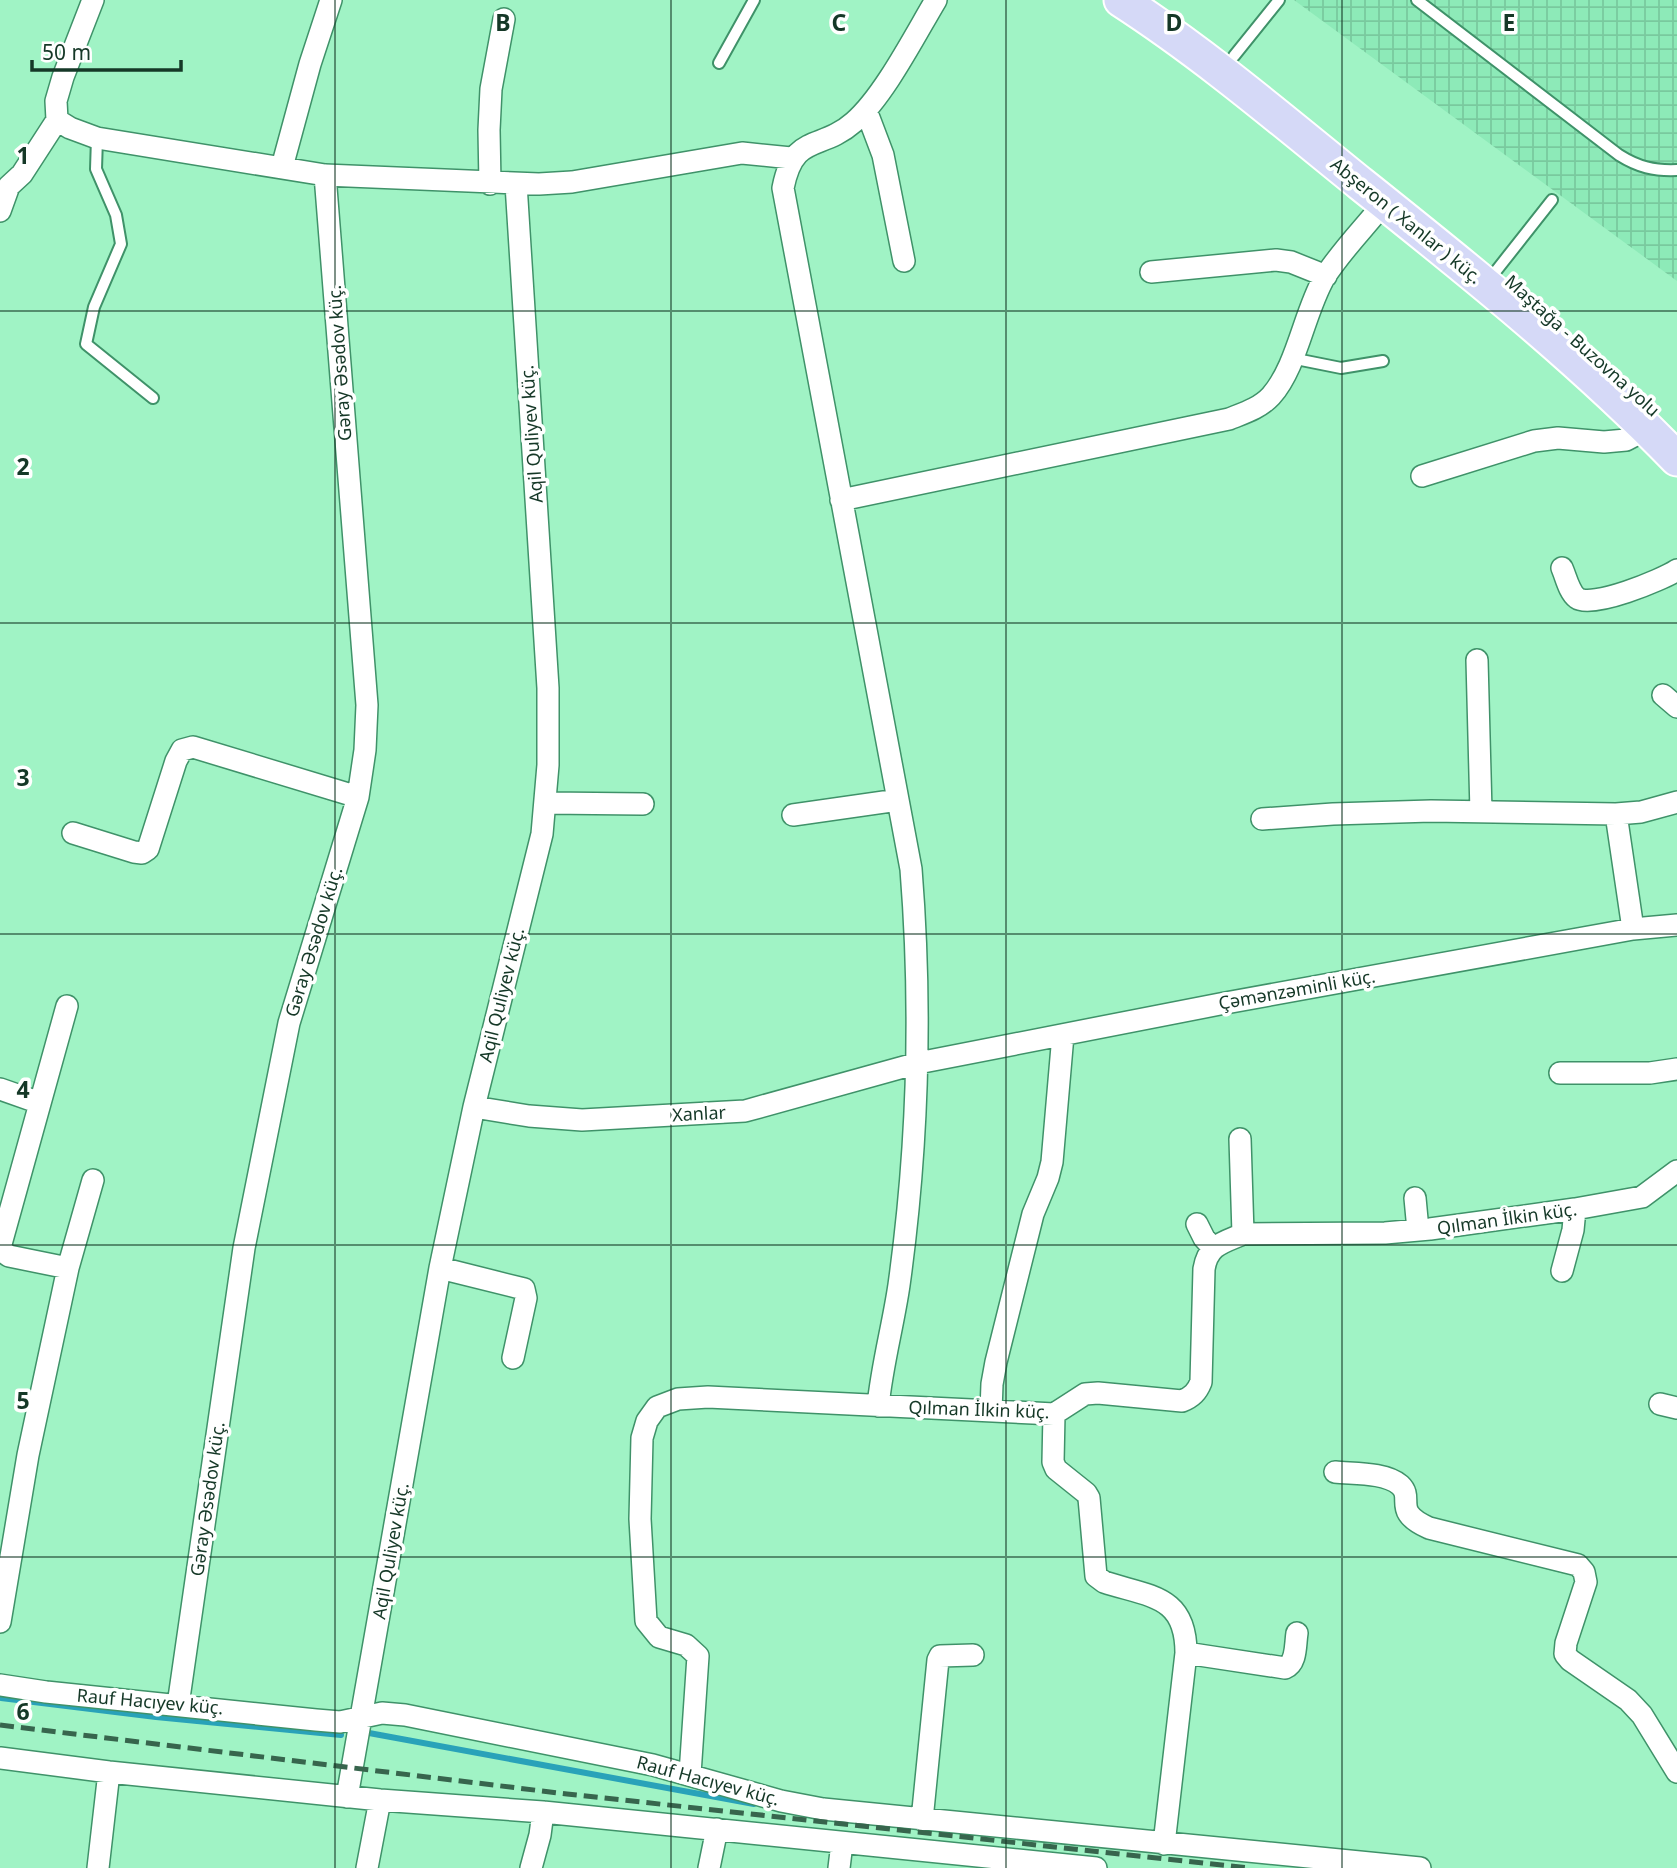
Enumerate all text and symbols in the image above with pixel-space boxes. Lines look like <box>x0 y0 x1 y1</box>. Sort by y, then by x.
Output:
text: B <box>495 6 511 38</box>
text: C <box>832 6 847 38</box>
text: D <box>1166 6 1182 38</box>
text: E <box>1503 6 1515 38</box>
scale bar <box>32 28 180 72</box>
text: 50 m <box>42 38 91 66</box>
text: 1 <box>16 139 30 171</box>
street label: Abşeron ( Xanlar ) küç. <box>1326 152 1487 289</box>
street label: Maştağa - Buzovna yolu <box>1500 269 1665 421</box>
street label: Gəray Əsədov küç. <box>322 284 356 442</box>
street label: Aqil Quliyev küç. <box>514 364 548 504</box>
text: 2 <box>16 450 30 482</box>
text: 3 <box>16 761 30 793</box>
street label: Gəray Əsədov küç. <box>279 864 347 1020</box>
street label: Aqil Quliyev küç. <box>473 925 529 1065</box>
street label: Çəmənzəminli küç. <box>1216 963 1377 1015</box>
text: 4 <box>16 1073 30 1105</box>
street label: Xanlar <box>671 1100 727 1126</box>
street label: Qılman İlkin küç. <box>1435 1196 1578 1240</box>
text: 5 <box>16 1384 30 1416</box>
street label: Qılman İlkin küç. <box>908 1395 1050 1423</box>
street label: Gəray Əsədov küç. <box>184 1420 230 1578</box>
street label: Aqil Quliyev küç. <box>366 1481 414 1621</box>
street label: Rauf Hacıyev küç. <box>76 1683 224 1719</box>
text: 6 <box>16 1695 30 1727</box>
street label: Rauf Hacıyev küç. <box>634 1749 782 1811</box>

